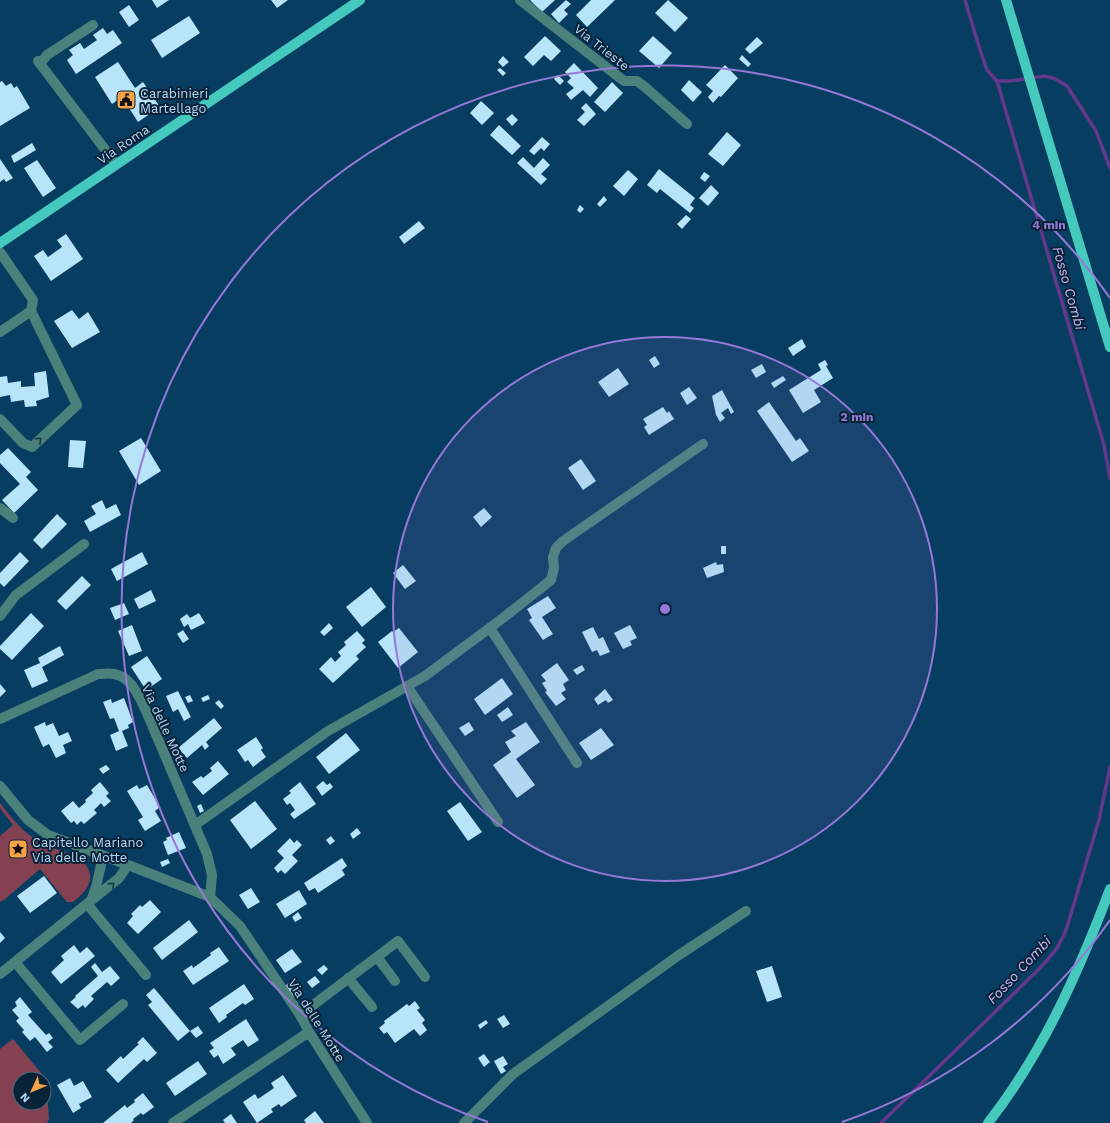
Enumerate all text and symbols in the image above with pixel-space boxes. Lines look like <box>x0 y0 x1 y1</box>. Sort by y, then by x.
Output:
street label: Via Trieste <box>571 21 632 74</box>
place label: Carabinieri Martellago <box>140 86 208 116</box>
public building icon: Carabinieri Martellago <box>115 89 137 111</box>
street label: Via Roma <box>94 121 153 167</box>
text: 4 min <box>1032 218 1066 232</box>
water label: Fosso Combi <box>1049 244 1089 332</box>
text: 2 min <box>841 410 873 424</box>
one-way arrow <box>34 437 42 445</box>
centre of rings <box>658 602 672 616</box>
street label: Via delle Motte <box>139 682 192 775</box>
place label: Capitello Mariano Via delle Motte <box>32 835 144 865</box>
place icon: Capitello Mariano Via delle Motte <box>7 838 29 860</box>
one-way arrow <box>107 882 114 889</box>
water label: Fosso Combi <box>984 933 1054 1007</box>
street label: Via delle Motte <box>285 976 348 1065</box>
north arrow <box>12 1071 52 1111</box>
text: N <box>18 1090 33 1105</box>

